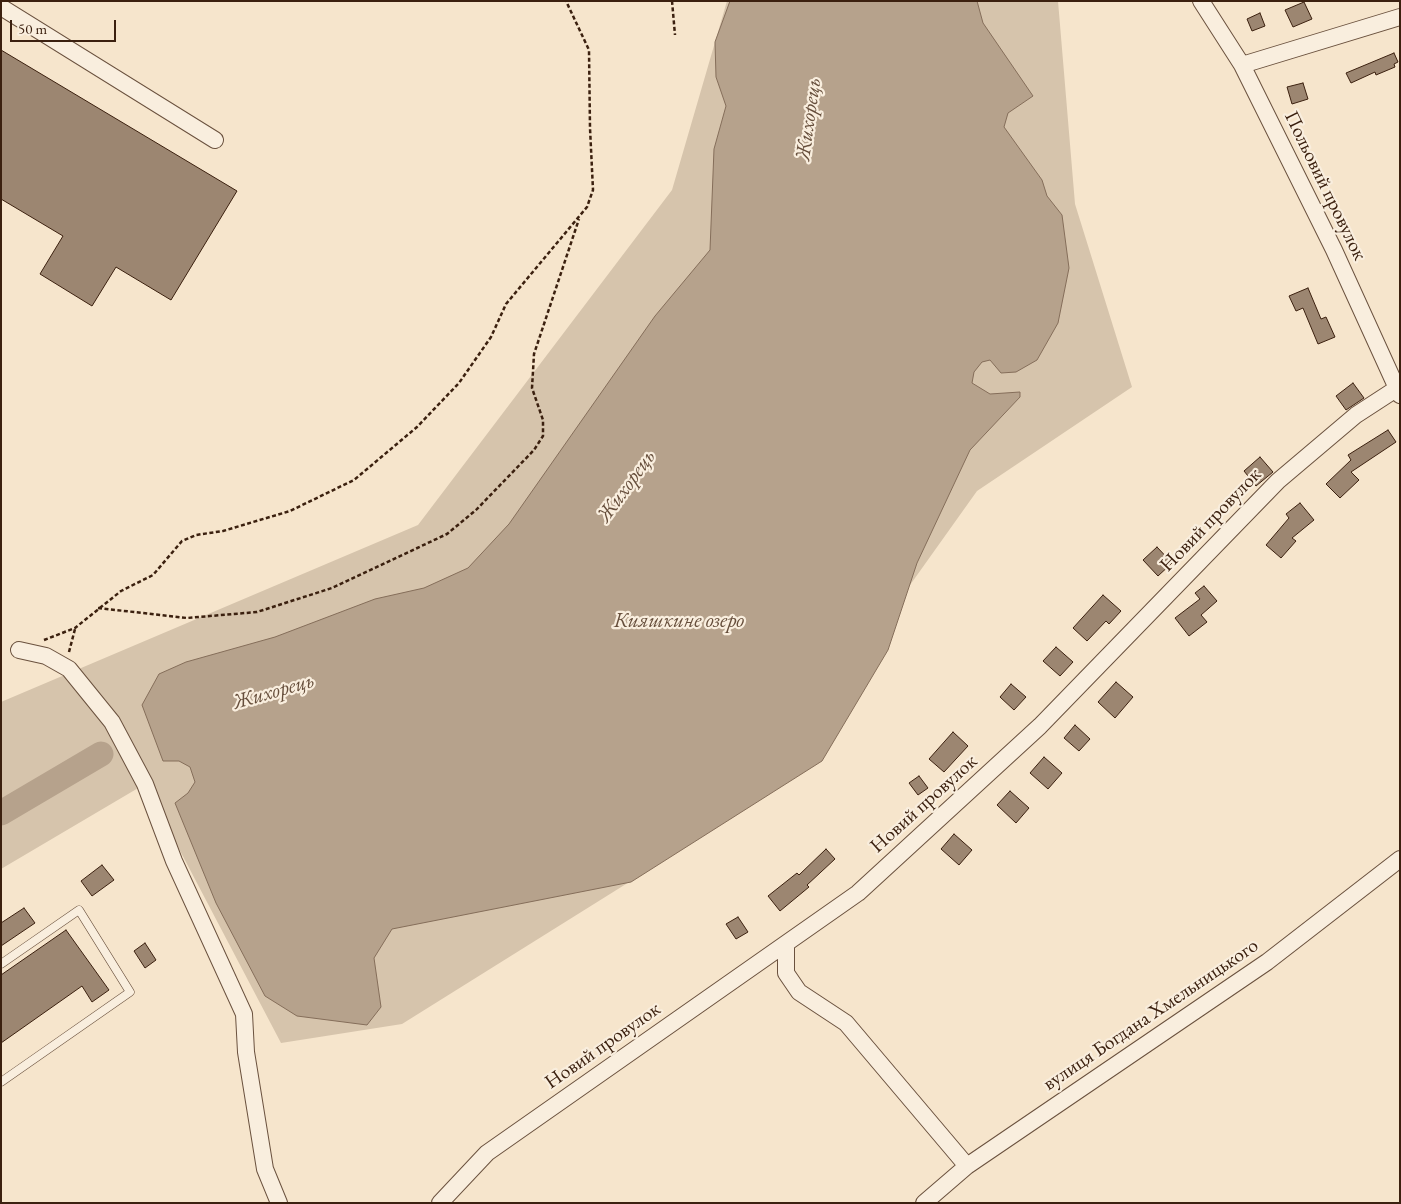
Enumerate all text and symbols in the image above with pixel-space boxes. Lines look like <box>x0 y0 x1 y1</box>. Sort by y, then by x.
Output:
scale bar <box>12 10 119 42</box>
text: 50 m <box>18 19 47 38</box>
water label: Жихорець <box>791 76 827 162</box>
street label: Польовий провулок <box>1278 107 1372 265</box>
water label: Жихорець <box>593 445 661 527</box>
street label: Новий провулок <box>1155 463 1267 577</box>
water label: Кияшкине озеро <box>614 608 744 634</box>
water label: Жихорець <box>231 668 317 716</box>
street label: Новий провулок <box>866 750 982 858</box>
street label: вулиця Богдана Хмельницького <box>1039 934 1263 1096</box>
street label: Новий провулок <box>541 997 665 1095</box>

